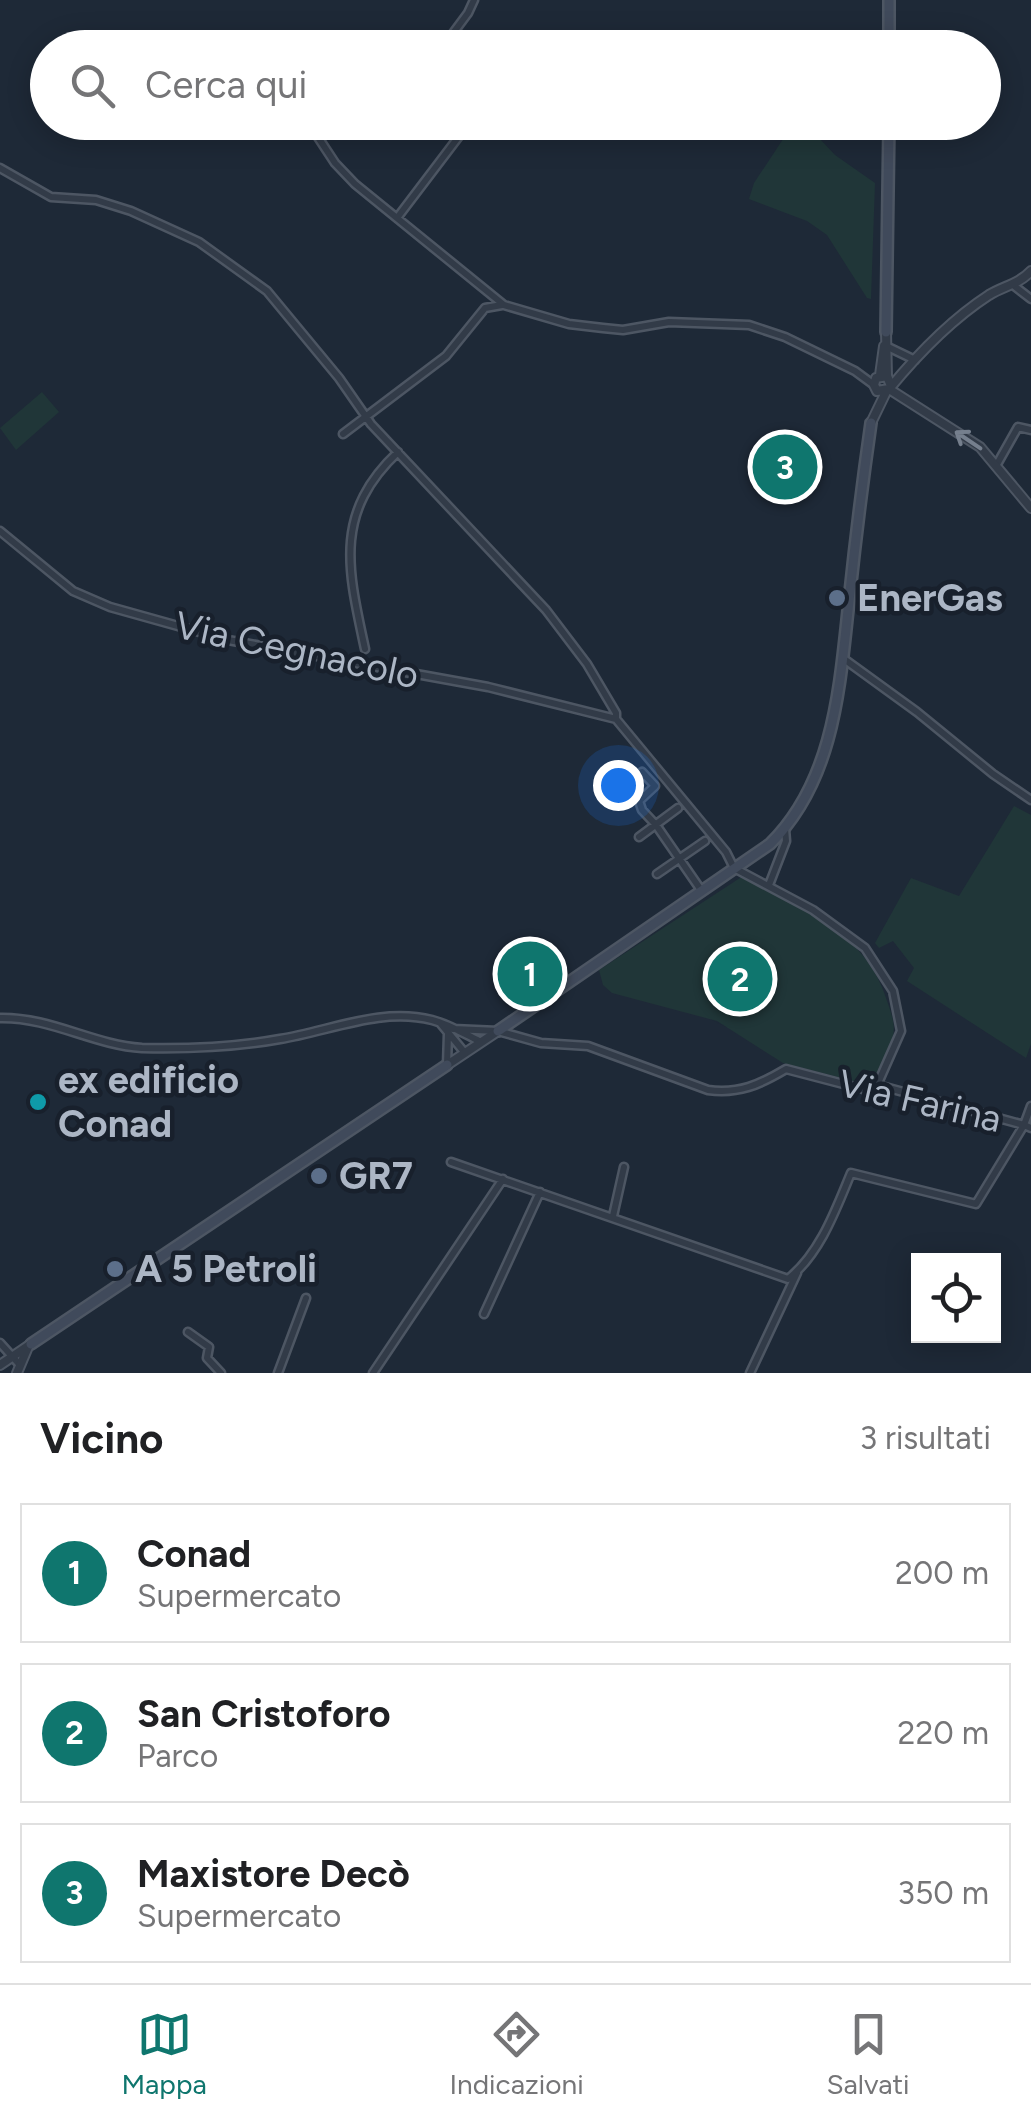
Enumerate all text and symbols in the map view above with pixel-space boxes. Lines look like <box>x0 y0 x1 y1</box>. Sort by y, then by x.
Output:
search box <box>30 30 1001 140</box>
icon: search <box>65 58 120 113</box>
text: Cerca qui <box>145 62 307 108</box>
one-way arrow <box>954 429 982 450</box>
pin: 3 <box>752 430 818 504</box>
place label: EnerGas <box>857 575 1003 621</box>
marker: EnerGas <box>826 587 848 609</box>
street label: Via Cegnacolo <box>171 602 423 698</box>
your location <box>593 760 644 811</box>
pin: 1 <box>498 936 562 1012</box>
pin: 2 <box>708 942 772 1016</box>
place label: ex edificio Conad <box>58 1057 239 1147</box>
street label: Via Farina <box>834 1060 1006 1142</box>
marker: ex edificio Conad <box>27 1091 49 1113</box>
place label: GR7 <box>339 1153 413 1199</box>
marker: GR7 <box>308 1165 330 1187</box>
place label: A 5 Petroli <box>135 1246 317 1292</box>
map controls <box>911 1253 1001 1343</box>
button: locate <box>911 1253 1001 1343</box>
marker: A 5 Petroli <box>104 1258 126 1280</box>
text: Vicino <box>40 1413 164 1464</box>
text: 3 risultati <box>860 1419 991 1457</box>
text: Conad <box>137 1531 251 1577</box>
text: 1 <box>68 1554 81 1592</box>
text: 200 m <box>895 1554 989 1592</box>
text: Supermercato <box>137 1577 341 1615</box>
text: San Cristoforo <box>137 1691 391 1737</box>
text: 2 <box>65 1714 84 1752</box>
text: 220 m <box>898 1714 989 1752</box>
text: Parco <box>137 1737 218 1775</box>
text: Maxistore Decò <box>137 1851 410 1897</box>
text: 3 <box>66 1874 83 1912</box>
text: 350 m <box>898 1874 989 1912</box>
text: Supermercato <box>137 1897 341 1935</box>
tab: Mappa <box>121 2007 207 2101</box>
tab: Indicazioni <box>449 2007 584 2101</box>
tab: Salvati <box>826 2007 910 2101</box>

